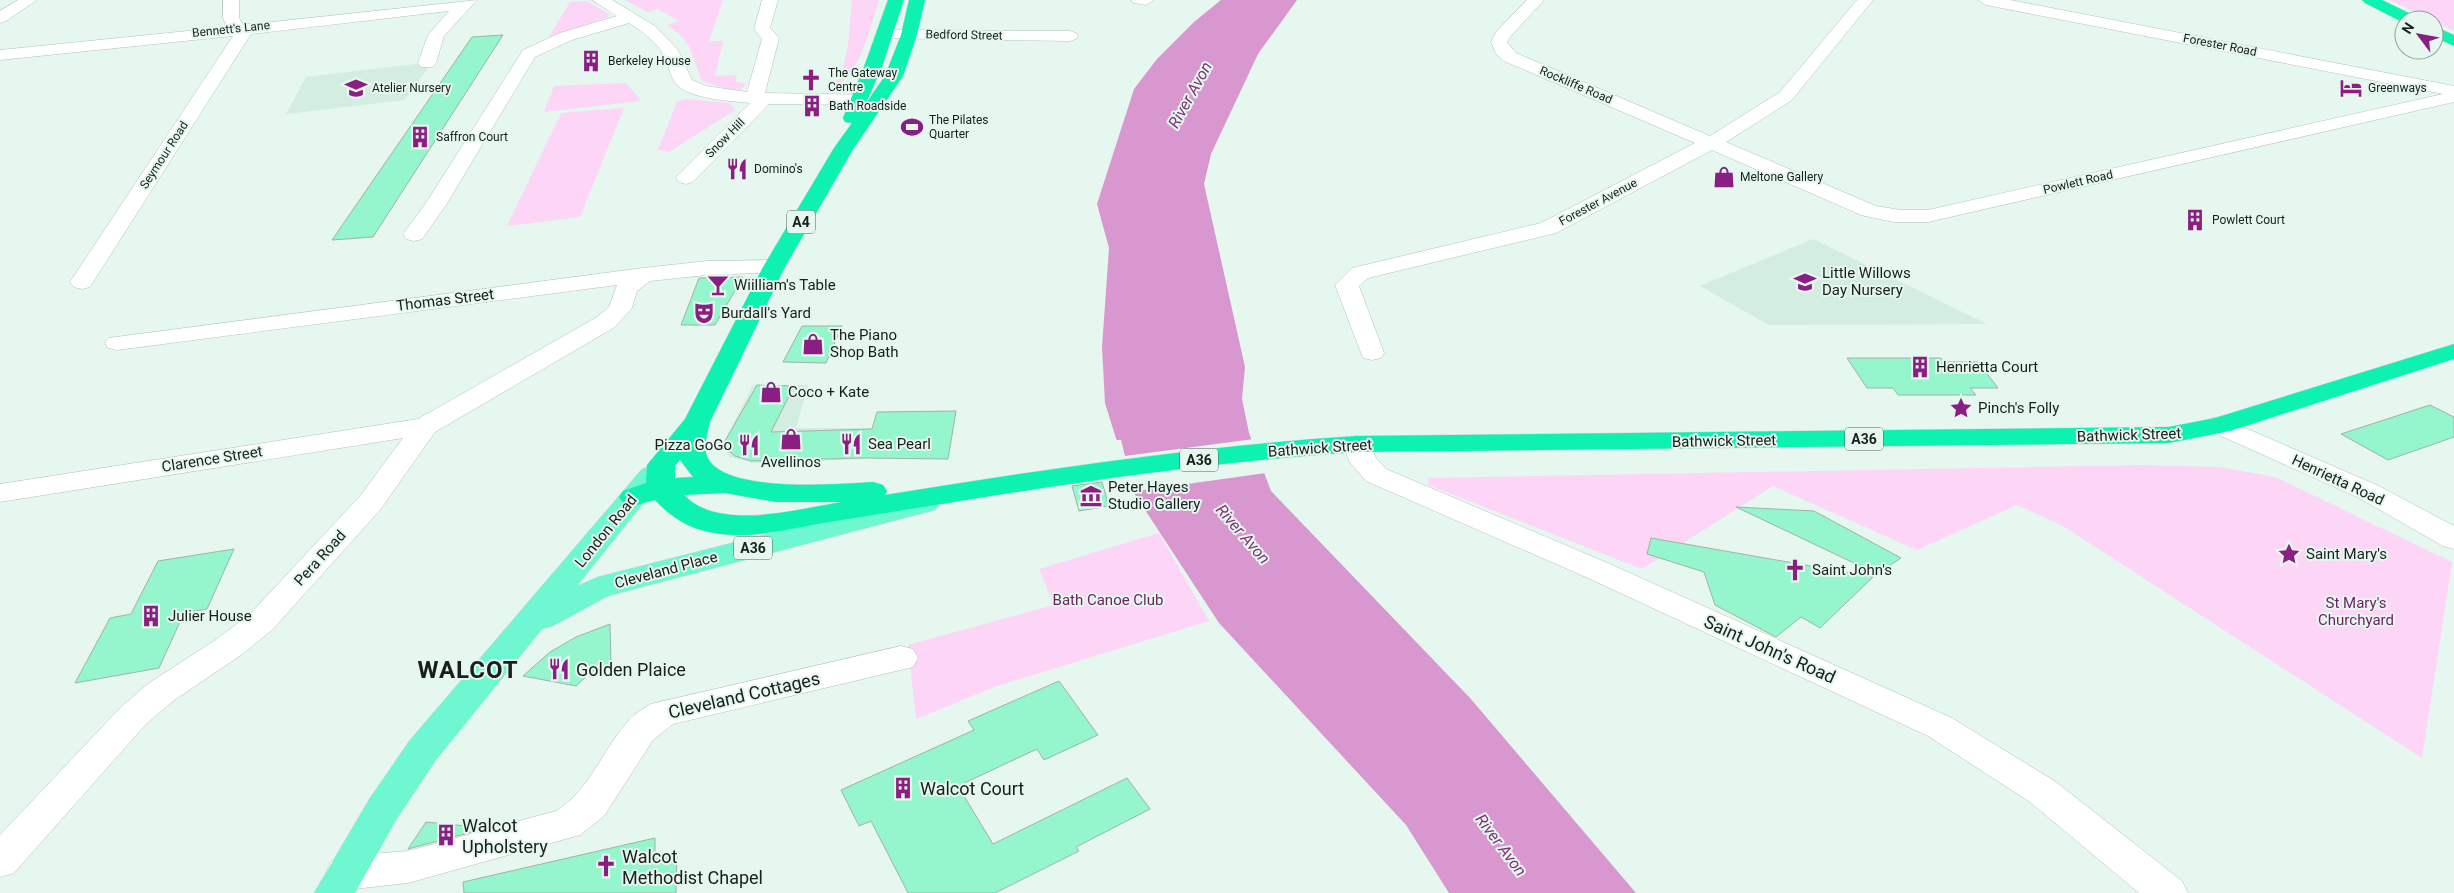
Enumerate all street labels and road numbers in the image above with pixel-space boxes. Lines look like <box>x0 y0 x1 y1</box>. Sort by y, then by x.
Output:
street label: Bennett's Lane <box>191 18 271 40</box>
street label: Bedford Street <box>925 27 1003 43</box>
street label: Forester Road <box>2182 31 2258 59</box>
street label: Rockliffe Road <box>1538 63 1614 107</box>
street label: Snow Hill <box>702 115 748 161</box>
street label: Seymour Road <box>137 119 191 191</box>
street label: Powlett Road <box>2042 167 2114 197</box>
street label: Forester Avenue <box>1557 176 1639 228</box>
road number: A4 <box>787 210 815 233</box>
street label: Thomas Street <box>395 285 495 315</box>
street label: Bathwick Street <box>2077 424 2182 446</box>
road number: A36 <box>1845 428 1883 450</box>
street label: Bathwick Street <box>1672 431 1776 451</box>
street label: Bathwick Street <box>1267 435 1373 461</box>
street label: Clarence Street <box>160 442 264 476</box>
road number: A36 <box>1180 448 1218 472</box>
street label: Henrietta Road <box>2289 451 2387 509</box>
street label: London Road <box>571 491 641 571</box>
street label: Pera Road <box>290 527 350 589</box>
road number: A36 <box>734 536 772 560</box>
street label: Cleveland Place <box>613 548 719 592</box>
street label: Saint John's Road <box>1701 611 1839 687</box>
street label: Cleveland Cottages <box>666 667 822 723</box>

